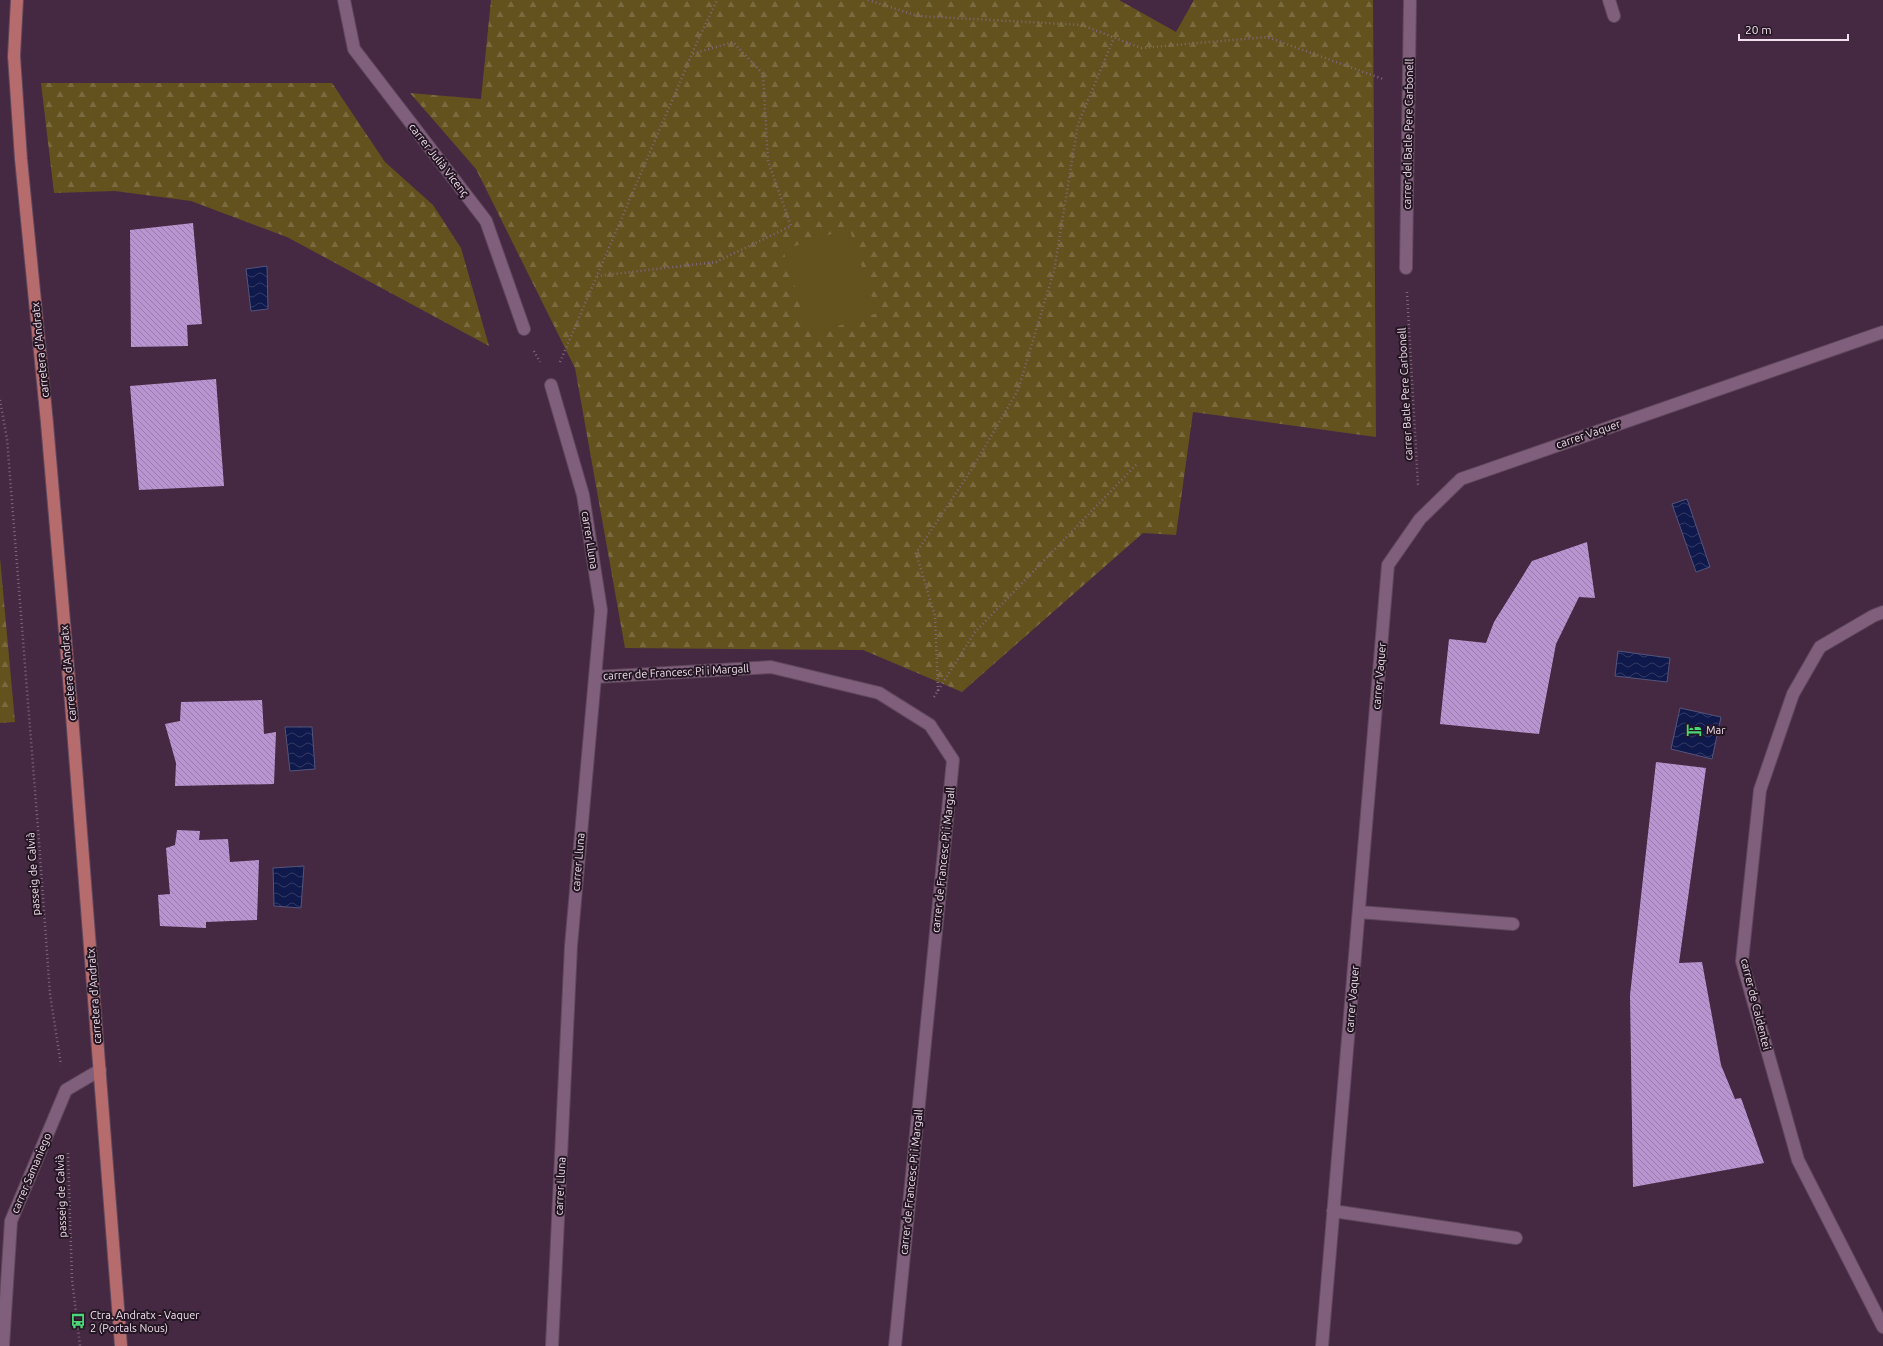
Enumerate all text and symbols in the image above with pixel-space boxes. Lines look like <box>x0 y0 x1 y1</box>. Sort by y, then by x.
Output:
scale bar <box>1739 16 1848 42</box>
text: 20 m <box>1745 23 1772 36</box>
street label: carrer del Batle Pere Carbonell <box>1401 58 1415 210</box>
street label: carrer Julià Vicenç <box>407 121 471 199</box>
street label: carretera d'Andratx <box>29 301 51 398</box>
street label: carrer Batle Pere Carbonell <box>1396 327 1414 461</box>
street label: carrer Vaquer <box>1554 417 1623 451</box>
street label: carrer Lluna <box>579 510 601 570</box>
street label: carretera d'Andratx <box>58 624 78 721</box>
street label: carrer Vaquer <box>1370 641 1388 710</box>
street label: carrer de Francesc Pi i Margall <box>603 662 749 682</box>
hotel icon: Mar <box>1685 721 1703 739</box>
place label: Mar <box>1706 724 1726 736</box>
street label: carrer de Francesc Pi i Margall <box>929 787 957 933</box>
street label: passeig de Calvià <box>24 832 42 916</box>
street label: carrer Lluna <box>569 832 587 892</box>
street label: carretera d'Andratx <box>85 947 103 1044</box>
street label: carrer de Caldentei <box>1739 957 1773 1051</box>
street label: carrer Vaquer <box>1343 964 1361 1033</box>
street label: carrer de Francesc Pi i Margall <box>897 1109 925 1255</box>
street label: carrer Samaniego <box>9 1131 53 1215</box>
street label: passeig de Calvià <box>54 1154 68 1238</box>
street label: carrer Lluna <box>552 1156 568 1216</box>
place label: Ctra. Andratx - Vaquer 2 (Portals Nous) <box>90 1309 200 1335</box>
bus stop icon: Ctra. Andratx - Vaquer 2 (Portals Nous) <box>69 1312 87 1330</box>

